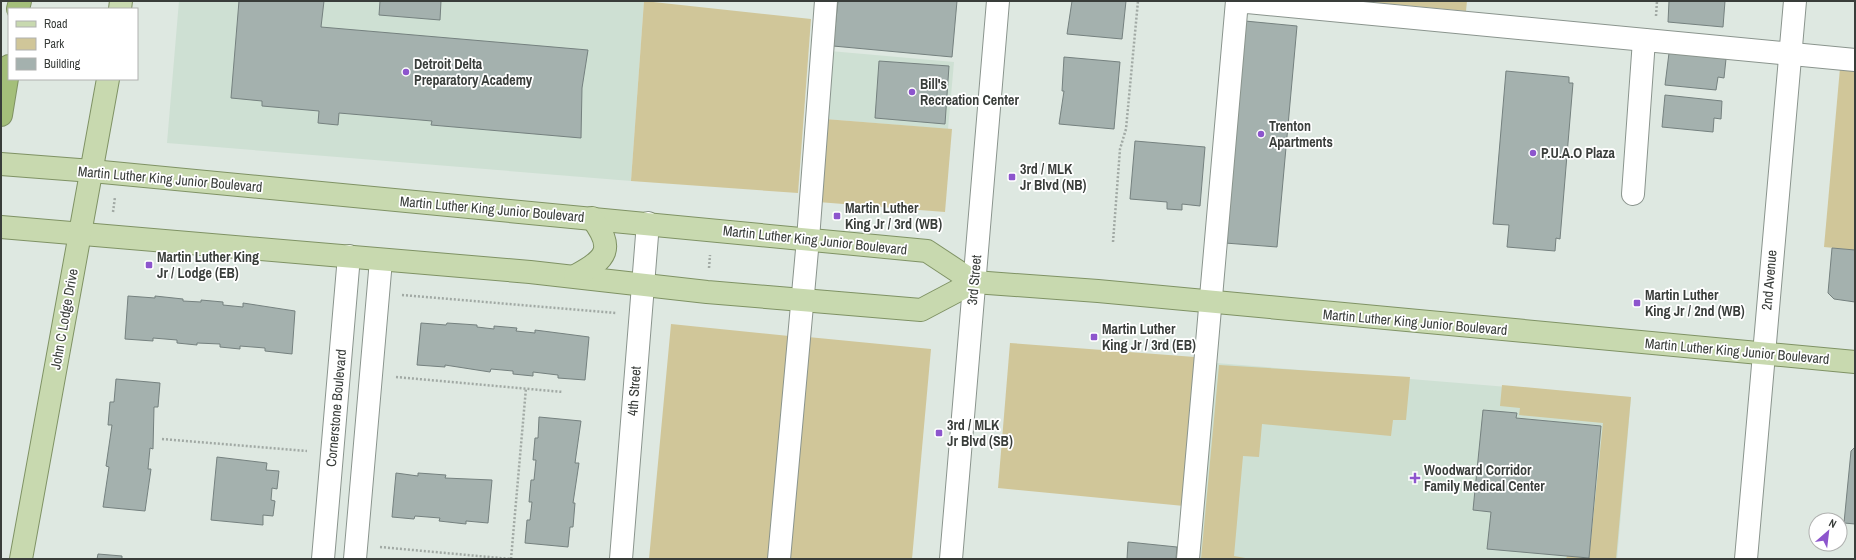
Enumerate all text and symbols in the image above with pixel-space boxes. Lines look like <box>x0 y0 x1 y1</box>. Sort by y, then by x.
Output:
legend <box>8 8 138 80</box>
text: Road <box>44 16 68 32</box>
text: Park <box>44 36 64 52</box>
place label: Detroit Delta Preparatory Academy <box>414 55 533 89</box>
text: Building <box>44 56 81 72</box>
marker: Detroit Delta Preparatory Academy <box>401 67 411 77</box>
place label: Bill's Recreation Center <box>920 75 1019 109</box>
marker: Bill's Recreation Center <box>907 87 917 97</box>
place label: Trenton Apartments <box>1269 117 1333 151</box>
marker: Trenton Apartments <box>1256 129 1266 139</box>
place label: P.U.A.O Plaza <box>1541 144 1615 162</box>
marker: P.U.A.O Plaza <box>1528 148 1538 158</box>
place label: 3rd / MLK Jr Blvd (NB) <box>1020 160 1087 194</box>
street label: Martin Luther King Junior Boulevard <box>77 162 263 196</box>
marker: 3rd / MLK Jr Blvd (NB) <box>1007 172 1017 182</box>
street label: Martin Luther King Junior Boulevard <box>399 192 585 226</box>
place label: Martin Luther King Jr / 3rd (WB) <box>845 199 942 233</box>
marker: Martin Luther King Jr / 3rd (WB) <box>832 211 842 221</box>
street label: Martin Luther King Junior Boulevard <box>722 221 908 259</box>
place label: Martin Luther King Jr / Lodge (EB) <box>157 248 259 282</box>
street label: 2nd Avenue <box>1757 249 1781 311</box>
street label: 3rd Street <box>963 254 985 306</box>
marker: Martin Luther King Jr / Lodge (EB) <box>144 260 154 270</box>
street label: John C Lodge Drive <box>46 267 82 371</box>
place label: Martin Luther King Jr / 2nd (WB) <box>1645 286 1745 320</box>
marker: Martin Luther King Jr / 2nd (WB) <box>1632 298 1642 308</box>
street label: Martin Luther King Junior Boulevard <box>1322 305 1508 339</box>
place label: Martin Luther King Jr / 3rd (EB) <box>1102 320 1196 354</box>
marker: Martin Luther King Jr / 3rd (EB) <box>1089 332 1099 342</box>
street label: Martin Luther King Junior Boulevard <box>1644 334 1830 368</box>
street label: Cornerstone Boulevard <box>322 348 350 468</box>
street label: 4th Street <box>623 366 645 416</box>
place label: 3rd / MLK Jr Blvd (SB) <box>947 416 1013 450</box>
marker: 3rd / MLK Jr Blvd (SB) <box>934 428 944 438</box>
place label: Woodward Corridor Family Medical Center <box>1424 461 1545 495</box>
marker: Woodward Corridor Family Medical Center <box>1409 472 1421 484</box>
north arrow <box>1808 512 1848 552</box>
text: N <box>1827 515 1839 531</box>

